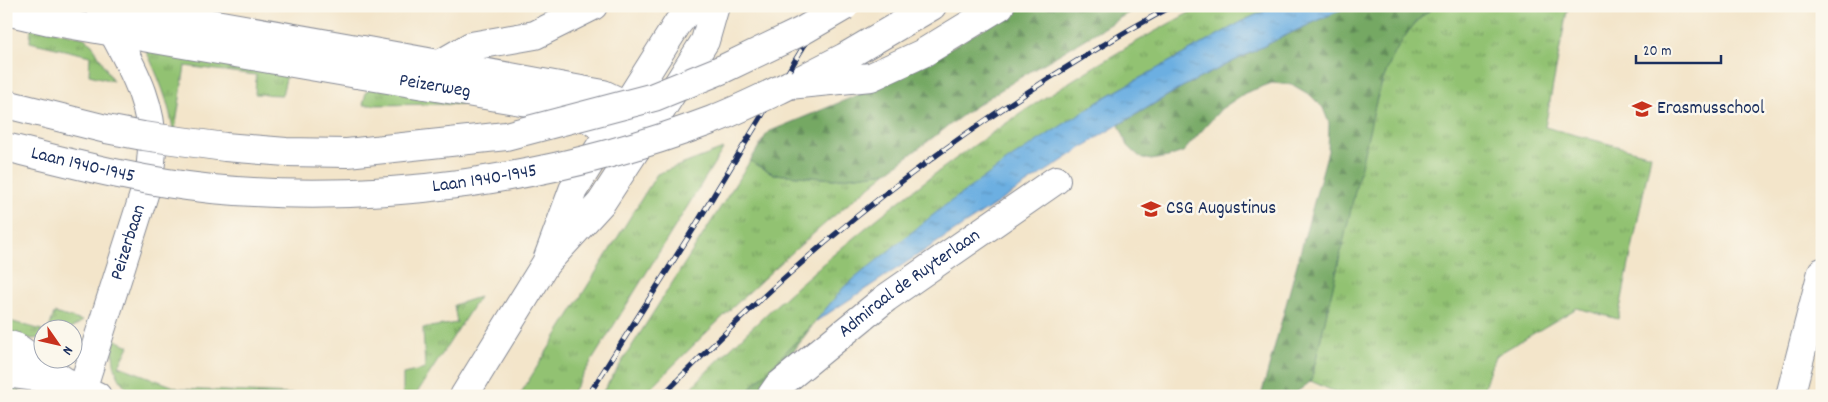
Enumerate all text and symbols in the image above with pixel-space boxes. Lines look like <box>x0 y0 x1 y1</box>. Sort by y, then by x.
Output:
scale bar <box>1636 32 1720 64</box>
text: 20 m <box>1643 41 1671 63</box>
street label: Peizerweg <box>397 68 472 106</box>
place label: Erasmusschool <box>1657 96 1765 123</box>
school or university icon: Erasmusschool <box>1631 98 1653 120</box>
street label: Laan 1940-1945 <box>28 140 137 190</box>
street label: Laan 1940-1945 <box>431 158 540 201</box>
place label: CSG Augustinus <box>1166 196 1276 223</box>
school or university icon: CSG Augustinus <box>1140 198 1162 220</box>
street label: Peizerbaan <box>104 201 153 284</box>
street label: Admiraal de Ruyterlaan <box>833 223 986 345</box>
north arrow <box>32 320 82 370</box>
text: N <box>57 342 77 359</box>

